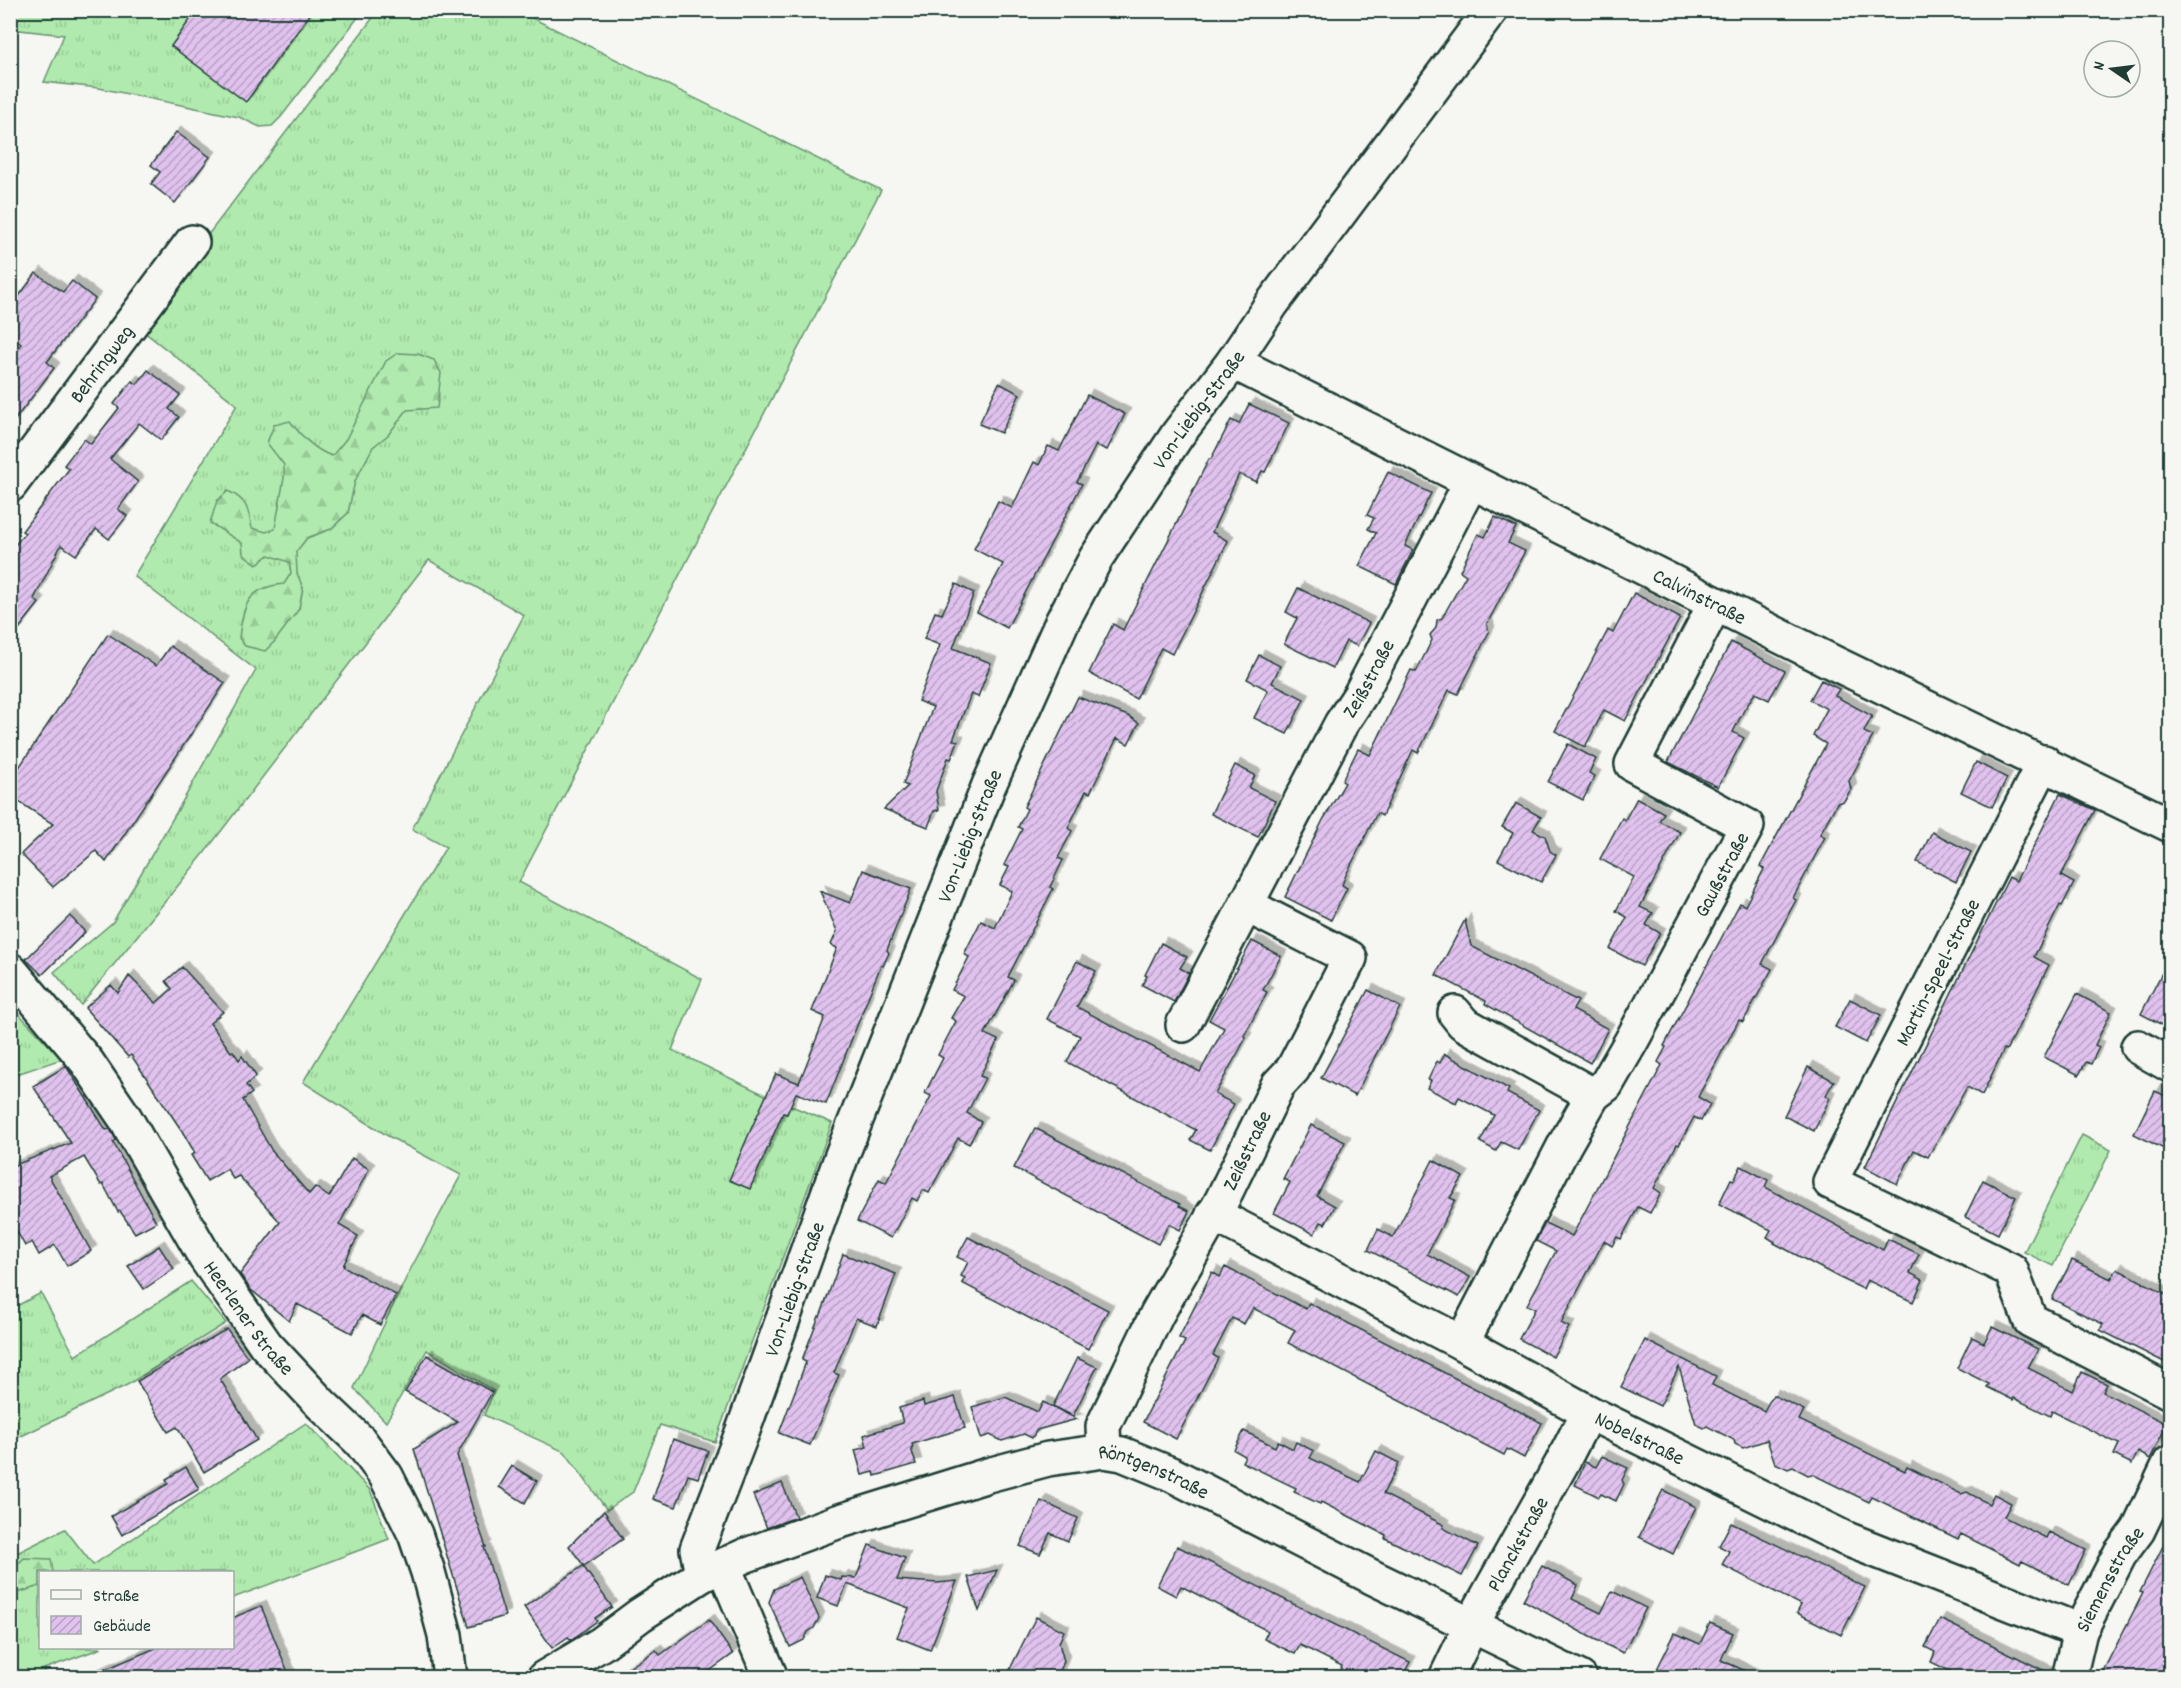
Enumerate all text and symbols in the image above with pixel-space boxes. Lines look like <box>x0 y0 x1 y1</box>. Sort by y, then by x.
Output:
north arrow <box>2082 39 2142 99</box>
text: N <box>2088 59 2112 73</box>
street label: Behringweg <box>64 320 143 411</box>
street label: Von-Liebig-Straße <box>1147 345 1255 476</box>
street label: Calvinstraße <box>1647 562 1750 634</box>
street label: Zeißstraße <box>1337 635 1404 725</box>
street label: Von-Liebig-Straße <box>932 765 1012 908</box>
street label: Gaußstraße <box>1688 828 1759 924</box>
street label: Martin-Speel-Straße <box>1890 894 1990 1052</box>
street label: Zeißstraße <box>1217 1106 1281 1197</box>
street label: Von-Liebig-Straße <box>759 1218 835 1361</box>
street label: Heerlener Straße <box>194 1256 300 1384</box>
street label: Nobelstraße <box>1589 1405 1689 1475</box>
street label: Röntgenstraße <box>1096 1439 1213 1509</box>
street label: Planckstraße <box>1481 1492 1558 1598</box>
street label: Siemensstraße <box>2070 1521 2154 1639</box>
legend <box>39 1571 234 1649</box>
text: Straße <box>93 1585 139 1610</box>
text: Gebäude <box>93 1615 151 1640</box>

